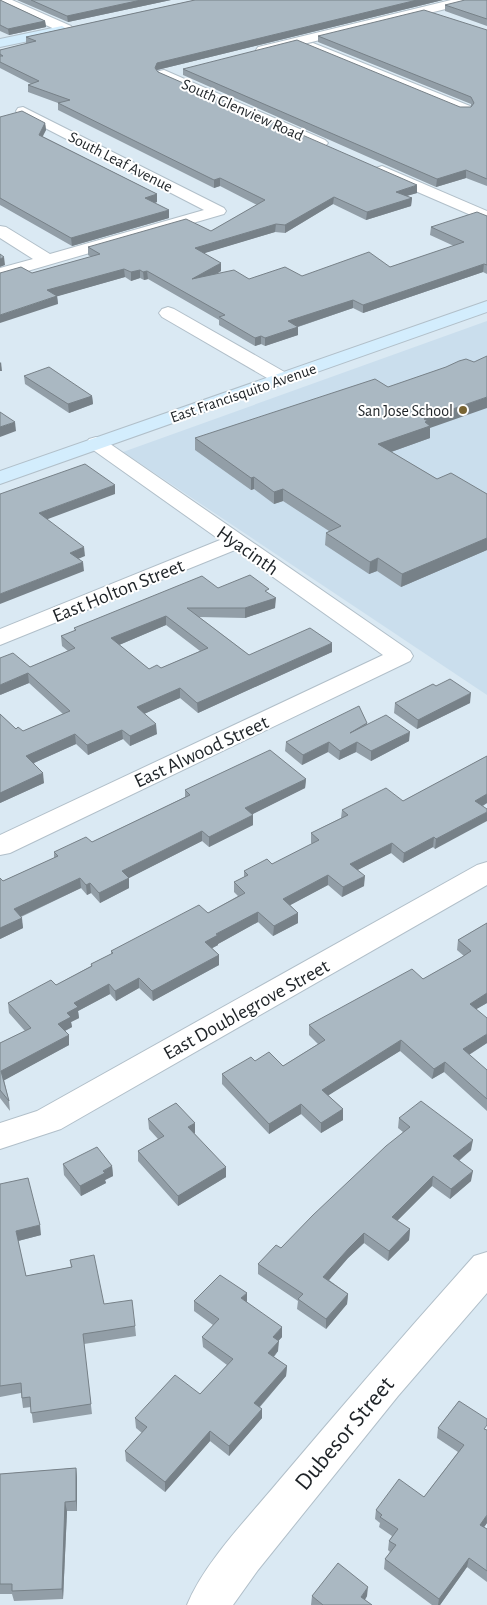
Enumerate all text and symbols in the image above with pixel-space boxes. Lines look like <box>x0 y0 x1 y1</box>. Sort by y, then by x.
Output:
street label: South Glenview Road <box>179 76 306 144</box>
street label: South Leaf Avenue <box>66 129 175 195</box>
street label: East Francisquito Avenue <box>168 360 318 425</box>
place label: San Jose School <box>358 403 453 419</box>
marker: San Jose School <box>457 404 469 416</box>
street label: Hyacinth <box>213 523 282 579</box>
street label: East Holton Street <box>50 555 188 626</box>
street label: East Alwood Street <box>131 712 272 792</box>
street label: East Doublegrove Street <box>160 956 333 1064</box>
street label: Dubesor Street <box>291 1372 399 1495</box>

